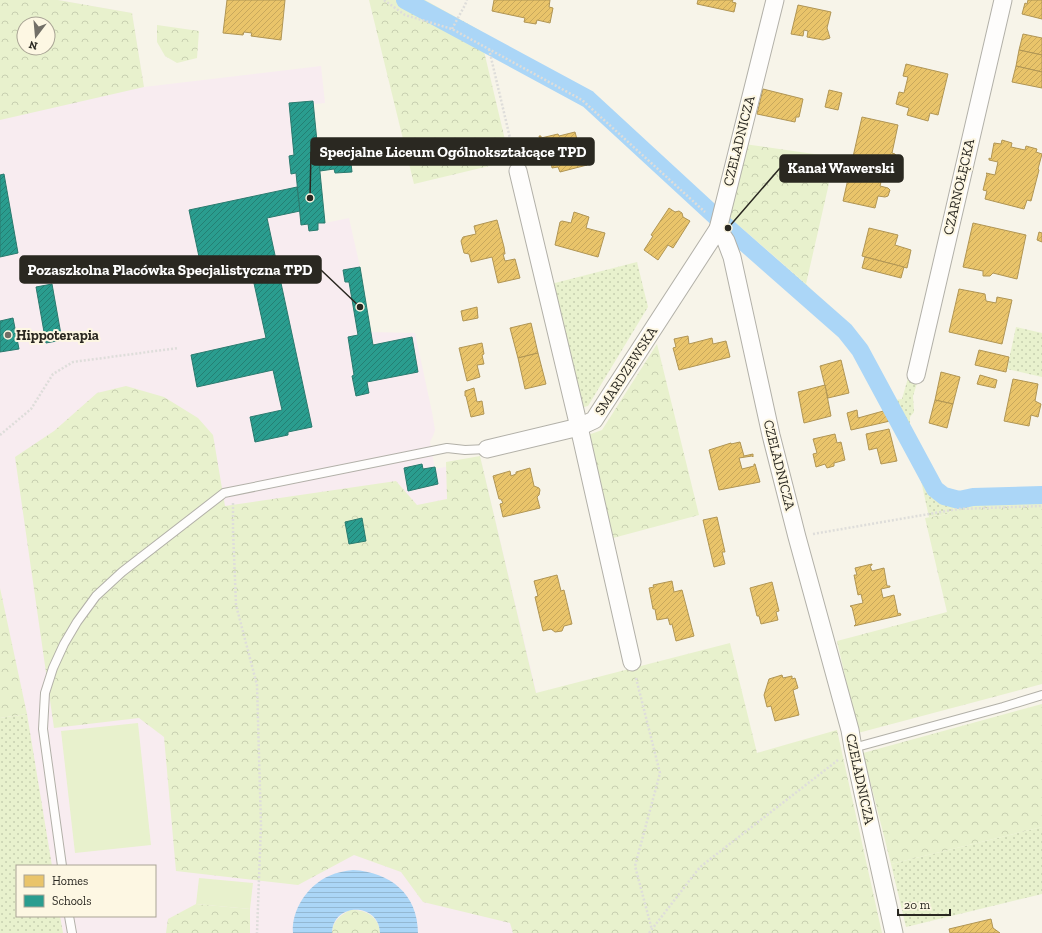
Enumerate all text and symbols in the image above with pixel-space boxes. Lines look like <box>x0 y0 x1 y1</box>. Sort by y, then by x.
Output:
north arrow <box>16 16 56 56</box>
text: N <box>27 38 39 53</box>
street label: CZELADNICZA <box>720 93 759 188</box>
street label: CZARNOŁĘCKA <box>940 136 979 237</box>
callout: Specjalne Liceum Ogólnokształcące TPD <box>311 138 594 165</box>
text: Specjalne Liceum Ogólnokształcące TPD <box>319 143 587 161</box>
callout: Kanał Wawerski <box>780 155 903 182</box>
text: Kanał Wawerski <box>788 159 895 177</box>
callout: Pozaszkolna Placówka Specjalistyczna TPD <box>20 256 321 283</box>
text: Pozaszkolna Placówka Specjalistyczna TPD <box>27 261 313 279</box>
street label: SMARDZEWSKA <box>591 323 661 418</box>
place label: Hippoterapia <box>16 327 99 344</box>
marker: Hippoterapia <box>3 330 13 340</box>
street label: CZELADNICZA <box>760 418 799 513</box>
street label: CZELADNICZA <box>842 732 878 827</box>
legend <box>16 865 156 917</box>
text: Homes <box>52 874 88 888</box>
scale bar <box>898 891 950 917</box>
text: Schools <box>52 894 91 908</box>
text: 20 m <box>904 898 931 912</box>

